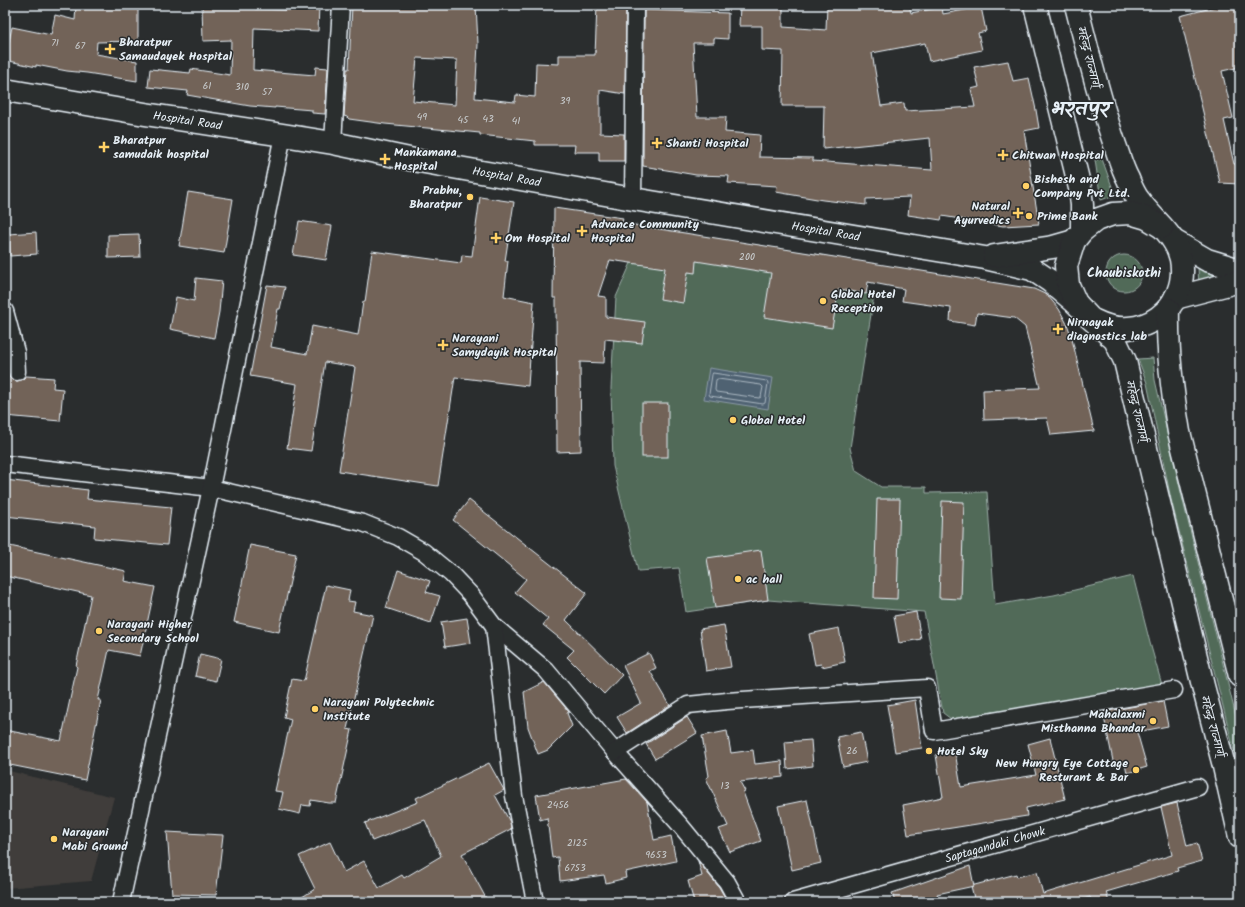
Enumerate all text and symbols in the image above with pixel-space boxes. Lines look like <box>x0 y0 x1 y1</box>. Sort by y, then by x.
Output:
street label: महेन्द्र राज्मार्ग् <box>1072 25 1106 92</box>
place label: Bharatpur Samaudayek Hospital <box>119 33 233 66</box>
house number: 71 <box>51 35 59 51</box>
house number: 67 <box>75 38 85 54</box>
marker: Bharatpur Samaudayek Hospital <box>104 43 116 55</box>
house number: 61 <box>203 78 211 94</box>
house number: 310 <box>235 79 249 95</box>
house number: 57 <box>262 84 272 100</box>
house number: 39 <box>560 93 570 109</box>
district label: भरतपुर <box>1050 94 1114 126</box>
street label: Hospital Road <box>152 106 224 136</box>
house number: 49 <box>417 109 427 125</box>
house number: 43 <box>482 111 494 127</box>
house number: 45 <box>458 112 469 128</box>
house number: 41 <box>512 113 520 129</box>
place label: Bharatpur samudaik hospital <box>113 131 210 164</box>
place label: Shanti Hospital <box>666 134 749 153</box>
marker: Shanti Hospital <box>651 137 663 149</box>
marker: Bharatpur samudaik hospital <box>98 141 110 153</box>
place label: Mankamana Hospital <box>394 143 457 176</box>
place label: Chitwan Hospital <box>1012 146 1105 165</box>
marker: Chitwan Hospital <box>997 149 1009 161</box>
marker: Mankamana Hospital <box>379 153 391 165</box>
street label: Hospital Road <box>471 162 543 193</box>
place label: Bishesh and Company Pvt Ltd. <box>1034 170 1130 203</box>
place label: Prabhu, Bharatpur <box>409 181 463 214</box>
marker: Bishesh and Company Pvt Ltd. <box>1021 181 1031 191</box>
marker: Prabhu, Bharatpur <box>465 192 475 202</box>
place label: Natural Ayurvedics <box>954 197 1011 230</box>
place label: Prime Bank <box>1037 207 1099 226</box>
marker: Natural Ayurvedics <box>1013 208 1023 218</box>
marker: Prime Bank <box>1024 211 1034 221</box>
place label: Advance Community Hospital <box>591 215 700 248</box>
street label: Hospital Road <box>790 217 863 247</box>
marker: Advance Community Hospital <box>576 225 588 237</box>
place label: Om Hospital <box>505 229 571 248</box>
marker: Om Hospital <box>490 232 502 244</box>
house number: 200 <box>739 249 755 265</box>
district label: Chaubiskothi <box>1087 263 1162 284</box>
place label: Global Hotel Reception <box>831 285 896 318</box>
marker: Global Hotel Reception <box>818 296 828 306</box>
place label: Nirnayak diagnostics lab <box>1067 313 1147 346</box>
marker: Nirnayak diagnostics lab <box>1052 323 1064 335</box>
place label: Narayani Samydayik Hospital <box>452 329 557 362</box>
marker: Narayani Samydayik Hospital <box>437 339 449 351</box>
street label: महेन्द्र राज्मार्ग् <box>1120 379 1153 446</box>
place label: Global Hotel <box>741 411 806 430</box>
marker: Global Hotel <box>728 415 738 425</box>
place label: ac hall <box>746 570 783 589</box>
marker: ac hall <box>733 574 743 584</box>
place label: Narayani Higher Secondary School <box>107 615 199 648</box>
marker: Narayani Higher Secondary School <box>94 626 104 636</box>
place label: Narayani Polytechnic Institute <box>323 693 435 726</box>
street label: महेन्द्र राज्मार्ग् <box>1195 694 1230 761</box>
marker: Narayani Polytechnic Institute <box>310 704 320 714</box>
place label: Mahalaxmi Misthanna Bhandar <box>1041 705 1146 738</box>
marker: Mahalaxmi Misthanna Bhandar <box>1148 716 1158 726</box>
place label: Hotel Sky <box>937 742 989 761</box>
house number: 26 <box>846 743 858 759</box>
marker: Hotel Sky <box>924 746 934 756</box>
place label: New Hungry Eye Cottage Resturant & Bar <box>995 754 1129 787</box>
marker: New Hungry Eye Cottage Resturant & Bar <box>1131 765 1141 775</box>
house number: 13 <box>721 778 730 794</box>
house number: 2456 <box>547 797 569 813</box>
street label: Saptagandaki Chowk <box>943 822 1048 868</box>
place label: Narayani Mabi Ground <box>62 823 128 856</box>
marker: Narayani Mabi Ground <box>49 834 59 844</box>
house number: 2125 <box>567 835 588 851</box>
house number: 9653 <box>645 847 667 863</box>
house number: 6753 <box>564 860 586 876</box>

